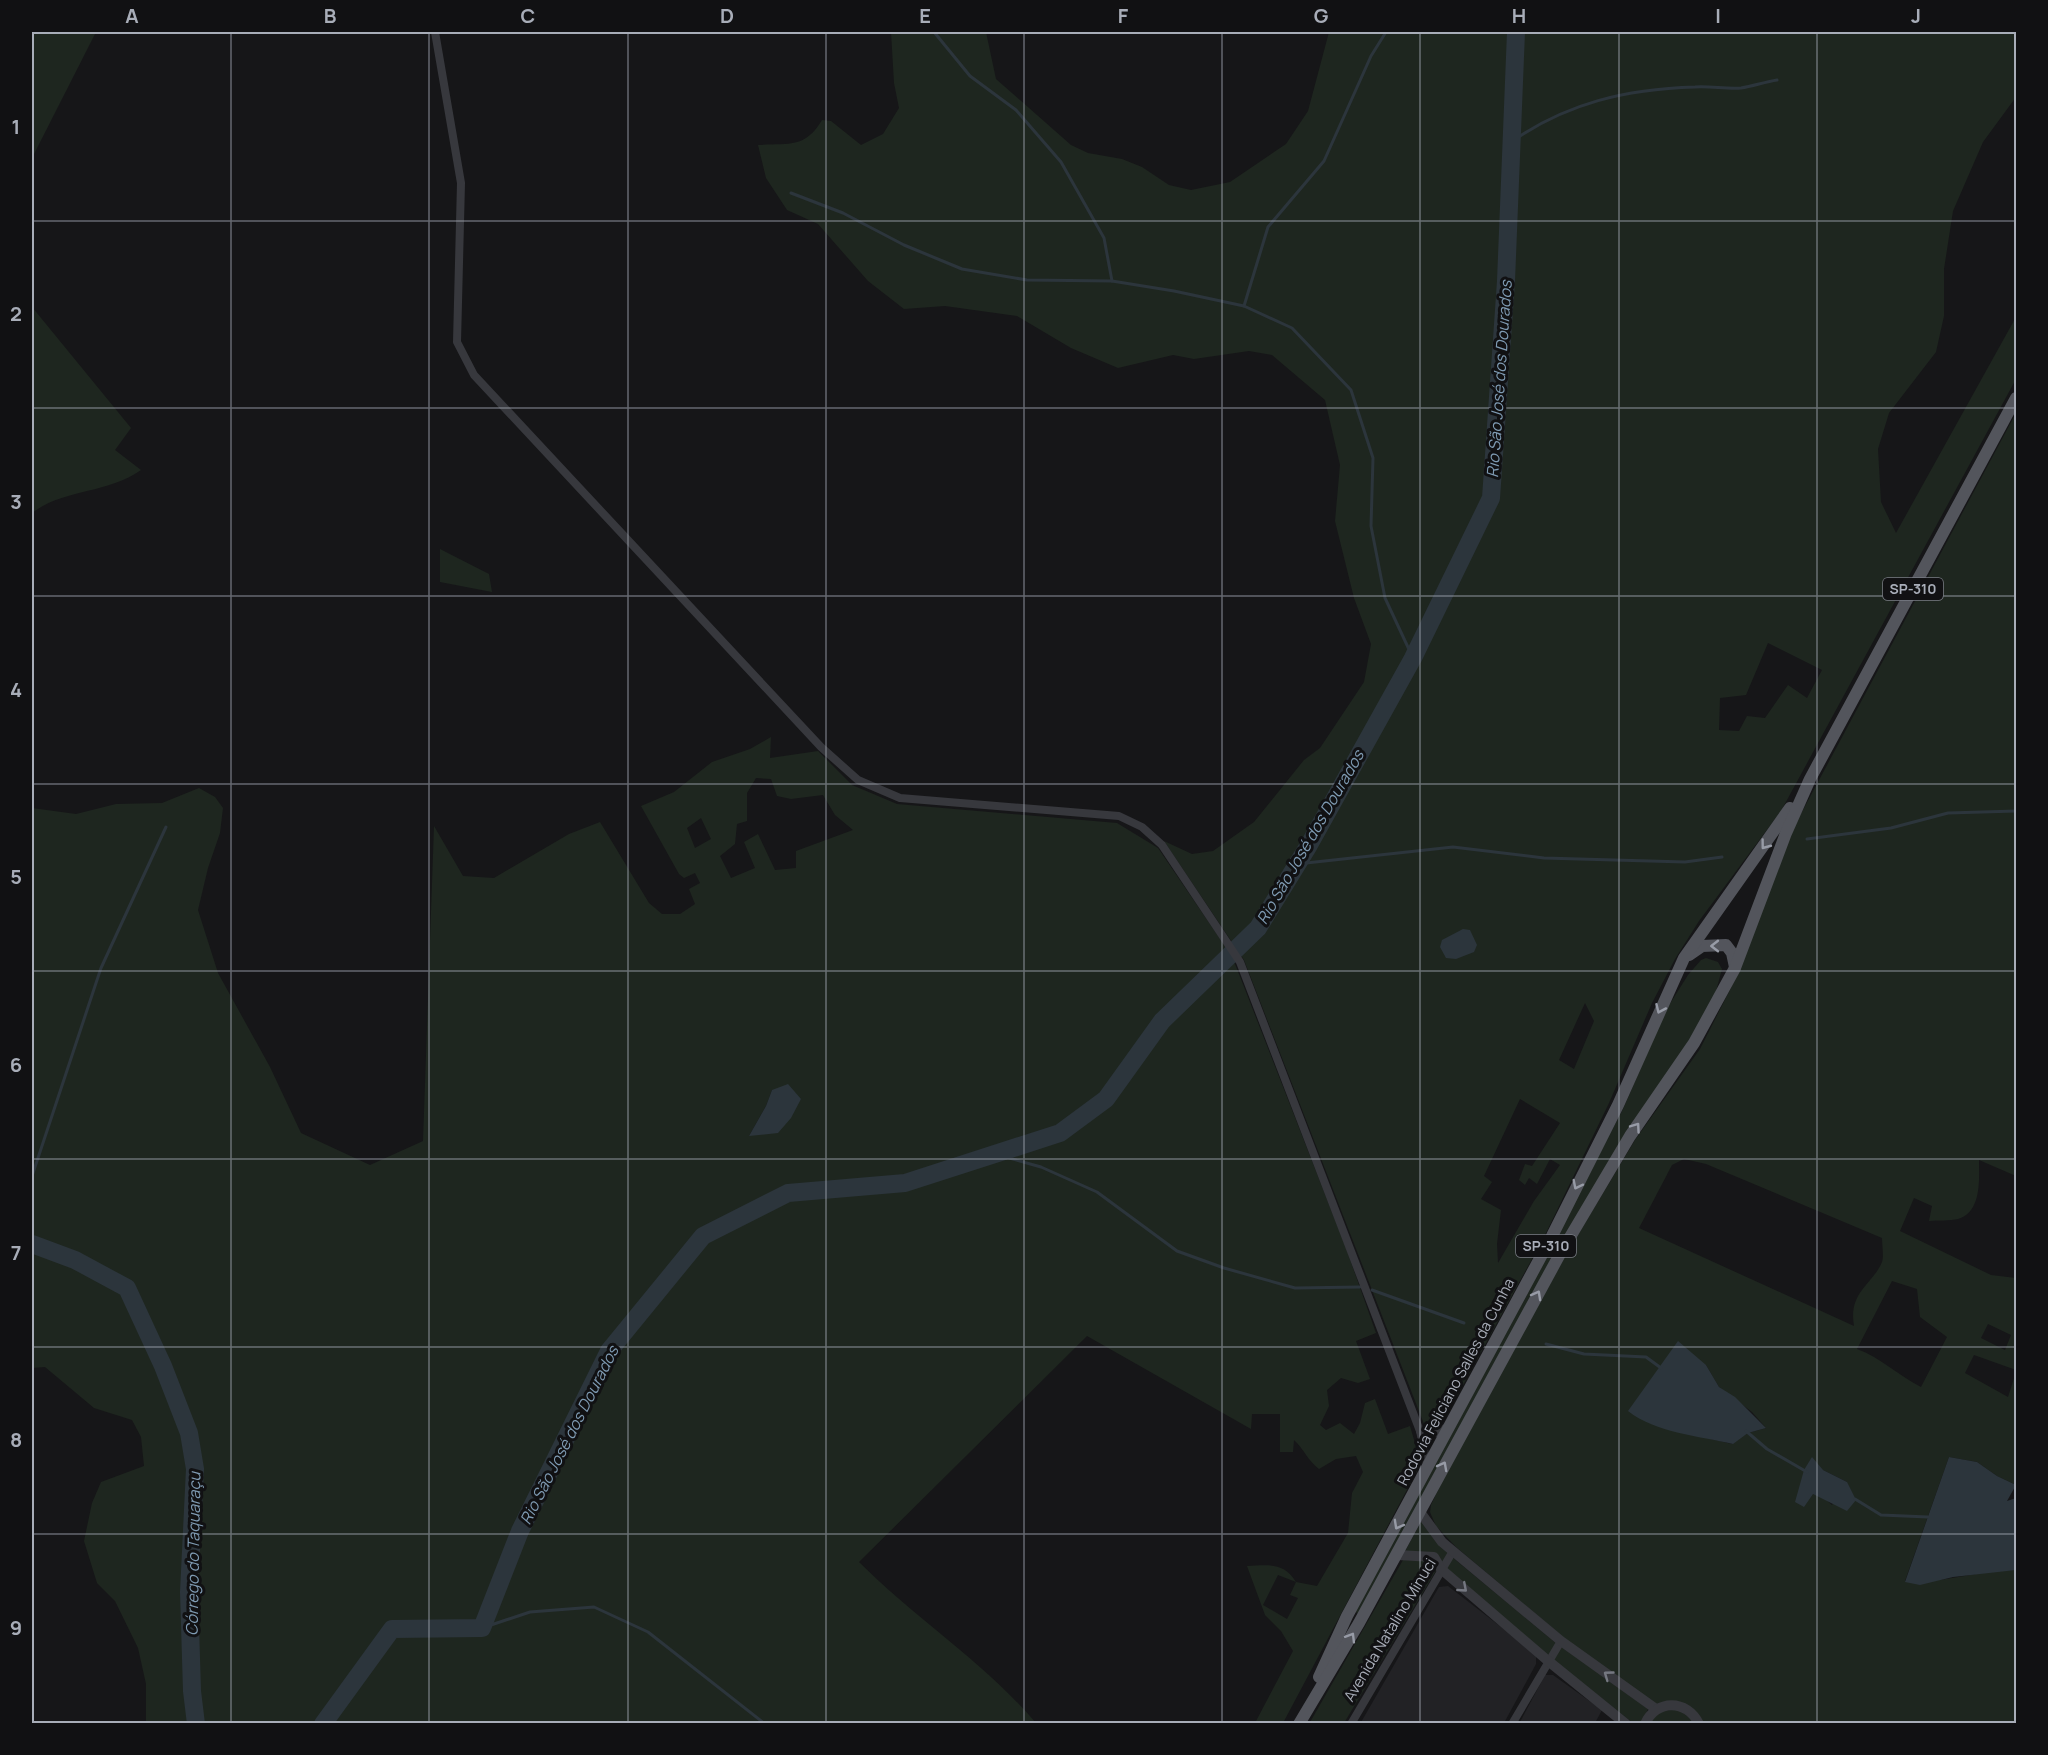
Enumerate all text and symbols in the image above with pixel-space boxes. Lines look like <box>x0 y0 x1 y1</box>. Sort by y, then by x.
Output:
text: A <box>125 2 139 29</box>
text: B <box>324 2 337 29</box>
text: C <box>521 2 535 29</box>
text: D <box>720 2 734 29</box>
text: E <box>919 2 931 29</box>
text: F <box>1118 2 1129 29</box>
text: G <box>1314 2 1329 29</box>
text: H <box>1512 2 1526 29</box>
text: I <box>1715 2 1721 29</box>
text: J <box>1911 2 1921 29</box>
text: 1 <box>12 113 20 140</box>
water label: Rio São José dos Dourados <box>1481 278 1517 478</box>
text: 2 <box>10 300 22 327</box>
text: 3 <box>10 488 22 515</box>
road number: SP-310 <box>1883 578 1943 600</box>
text: 4 <box>10 676 22 703</box>
water label: Rio São José dos Dourados <box>1251 745 1370 928</box>
one-way arrow <box>1761 839 1772 850</box>
text: 5 <box>10 863 22 890</box>
one-way arrow <box>1711 940 1720 952</box>
one-way arrow <box>1655 1002 1667 1013</box>
text: 6 <box>10 1051 22 1078</box>
one-way arrow <box>1629 1122 1640 1133</box>
one-way arrow <box>1573 1179 1585 1190</box>
road number: SP-310 <box>1516 1235 1576 1257</box>
text: 7 <box>11 1239 21 1266</box>
street label: Rodovia Feliciano Salles da Cunha <box>1392 1274 1519 1489</box>
one-way arrow <box>1530 1291 1541 1301</box>
water label: Rio São José dos Dourados <box>514 1341 624 1528</box>
text: 8 <box>10 1426 22 1453</box>
one-way arrow <box>1436 1461 1447 1472</box>
water label: Córrego do Taquaraçu <box>181 1470 205 1636</box>
one-way arrow <box>1394 1518 1405 1529</box>
street label: Avenida Natalino Minuci <box>1338 1554 1441 1705</box>
one-way arrow <box>1456 1580 1467 1591</box>
text: 9 <box>10 1614 22 1641</box>
one-way arrow <box>1343 1633 1355 1643</box>
one-way arrow <box>1604 1671 1615 1682</box>

